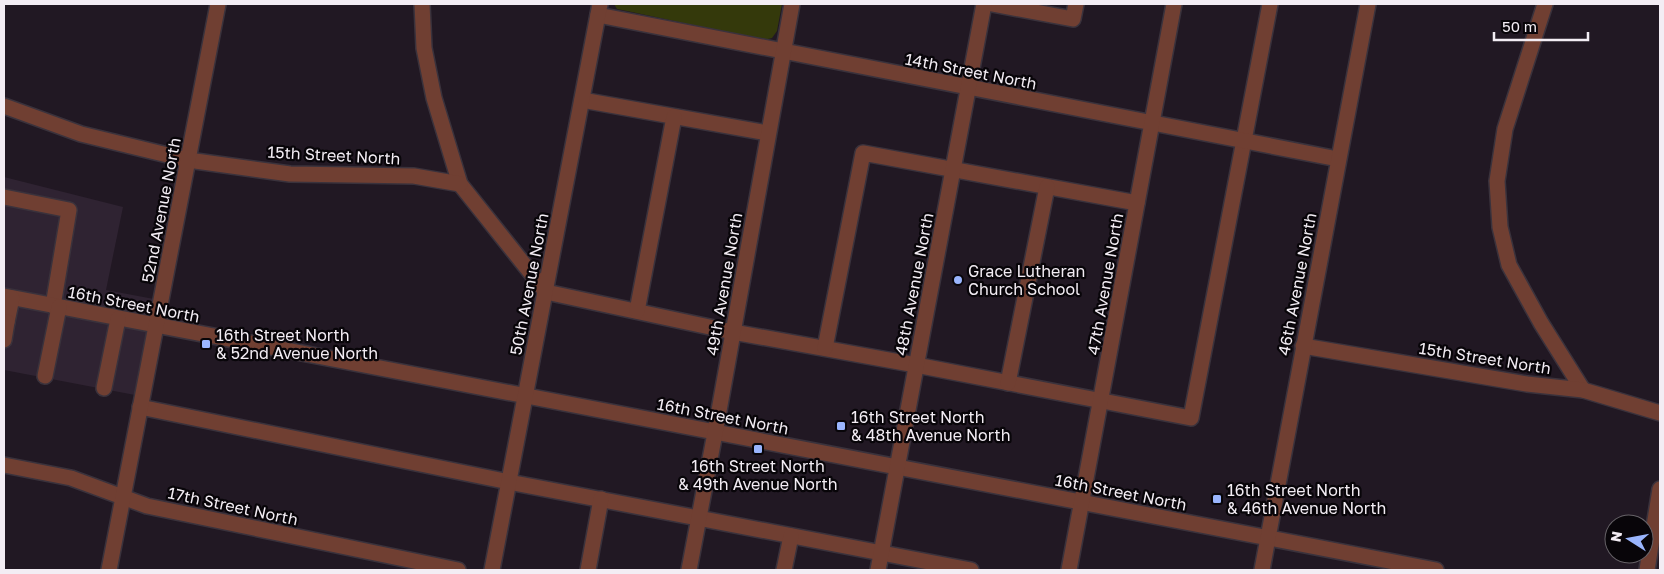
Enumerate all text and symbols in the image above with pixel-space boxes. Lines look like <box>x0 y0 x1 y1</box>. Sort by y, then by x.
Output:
scale bar <box>1494 10 1588 42</box>
text: 50 m <box>1502 17 1537 35</box>
street label: 14th Street North <box>903 48 1039 94</box>
street label: 52nd Avenue North <box>137 136 185 284</box>
street label: 15th Street North <box>267 142 401 168</box>
street label: 50th Avenue North <box>505 211 553 357</box>
street label: 49th Avenue North <box>702 211 746 357</box>
street label: 48th Avenue North <box>890 211 938 357</box>
street label: 46th Avenue North <box>1273 211 1321 357</box>
street label: 47th Avenue North <box>1083 212 1127 356</box>
place label: Grace Lutheran Church School <box>968 261 1085 299</box>
marker: Grace Lutheran Church School <box>952 274 964 286</box>
street label: 16th Street North <box>67 281 201 327</box>
place label: 16th Street North & 52nd Avenue North <box>216 325 378 363</box>
marker: 16th Street North & 52nd Avenue North <box>200 338 212 350</box>
street label: 15th Street North <box>1418 338 1552 378</box>
street label: 16th Street North <box>656 393 790 439</box>
place label: 16th Street North & 48th Avenue North <box>851 407 1011 445</box>
marker: 16th Street North & 48th Avenue North <box>835 420 847 432</box>
marker: 16th Street North & 49th Avenue North <box>752 443 764 455</box>
place label: 16th Street North & 49th Avenue North <box>678 456 838 494</box>
street label: 16th Street North <box>1054 469 1188 515</box>
place label: 16th Street North & 46th Avenue North <box>1227 480 1386 518</box>
street label: 17th Street North <box>166 482 300 530</box>
marker: 16th Street North & 46th Avenue North <box>1211 493 1223 505</box>
north arrow <box>1604 514 1654 564</box>
text: N <box>1606 530 1625 543</box>

